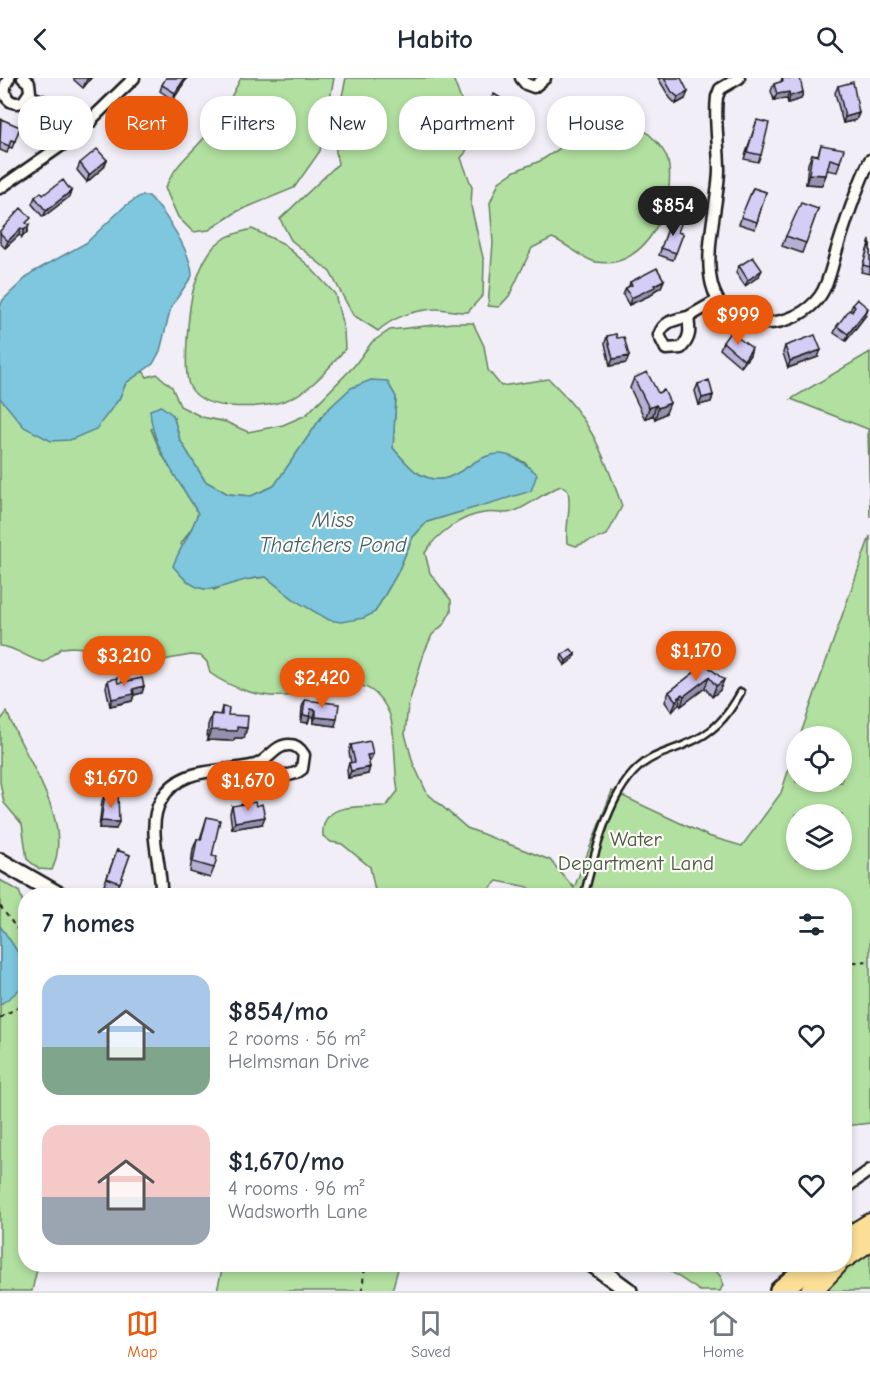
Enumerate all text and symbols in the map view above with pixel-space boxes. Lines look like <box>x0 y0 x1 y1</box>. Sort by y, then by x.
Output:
icon: back <box>24 23 57 56</box>
icon: search <box>813 23 846 56</box>
text: Habito <box>397 24 473 55</box>
chip: Buy <box>18 96 93 150</box>
chip: Rent <box>105 96 188 150</box>
chip: Filters <box>200 96 296 150</box>
chip: New <box>308 96 387 150</box>
chip: Apartment <box>399 96 535 150</box>
chip: House <box>547 96 645 150</box>
pin: $854 <box>637 186 709 237</box>
text: $854 <box>652 194 694 217</box>
pin: $999 <box>702 295 774 346</box>
text: $999 <box>716 303 760 326</box>
water label: Miss Thatchers Pond <box>259 507 408 558</box>
pin: $1,170 <box>647 631 745 682</box>
pin: $3,210 <box>75 636 173 687</box>
text: $1,170 <box>670 639 722 662</box>
text: $3,210 <box>97 644 151 667</box>
pin: $2,420 <box>273 658 371 709</box>
text: $2,420 <box>294 666 350 689</box>
map controls <box>786 726 852 870</box>
button: locate <box>786 726 852 792</box>
pin: $1,670 <box>62 758 160 809</box>
pin: $1,670 <box>199 761 297 812</box>
text: $1,670 <box>84 766 138 789</box>
text: $1,670 <box>221 769 275 792</box>
button: layers <box>786 804 852 870</box>
park label: Water Department Land <box>558 827 714 875</box>
icon: filters <box>795 908 828 941</box>
text: 7 homes <box>42 909 135 939</box>
text: $854/mo <box>228 997 329 1027</box>
icon: home <box>90 999 162 1071</box>
icon: heart <box>795 1019 828 1052</box>
text: 2 rooms · 56 m² <box>228 1027 366 1050</box>
text: Helmsman Drive <box>228 1050 369 1073</box>
text: $1,670/mo <box>228 1147 345 1177</box>
icon: home <box>90 1149 162 1221</box>
icon: heart <box>795 1169 828 1202</box>
text: 4 rooms · 96 m² <box>228 1177 365 1200</box>
text: Wadsworth Lane <box>228 1200 368 1223</box>
tab: Map <box>126 1307 159 1361</box>
tab: Saved <box>411 1307 451 1361</box>
tab: Home <box>703 1307 744 1361</box>

